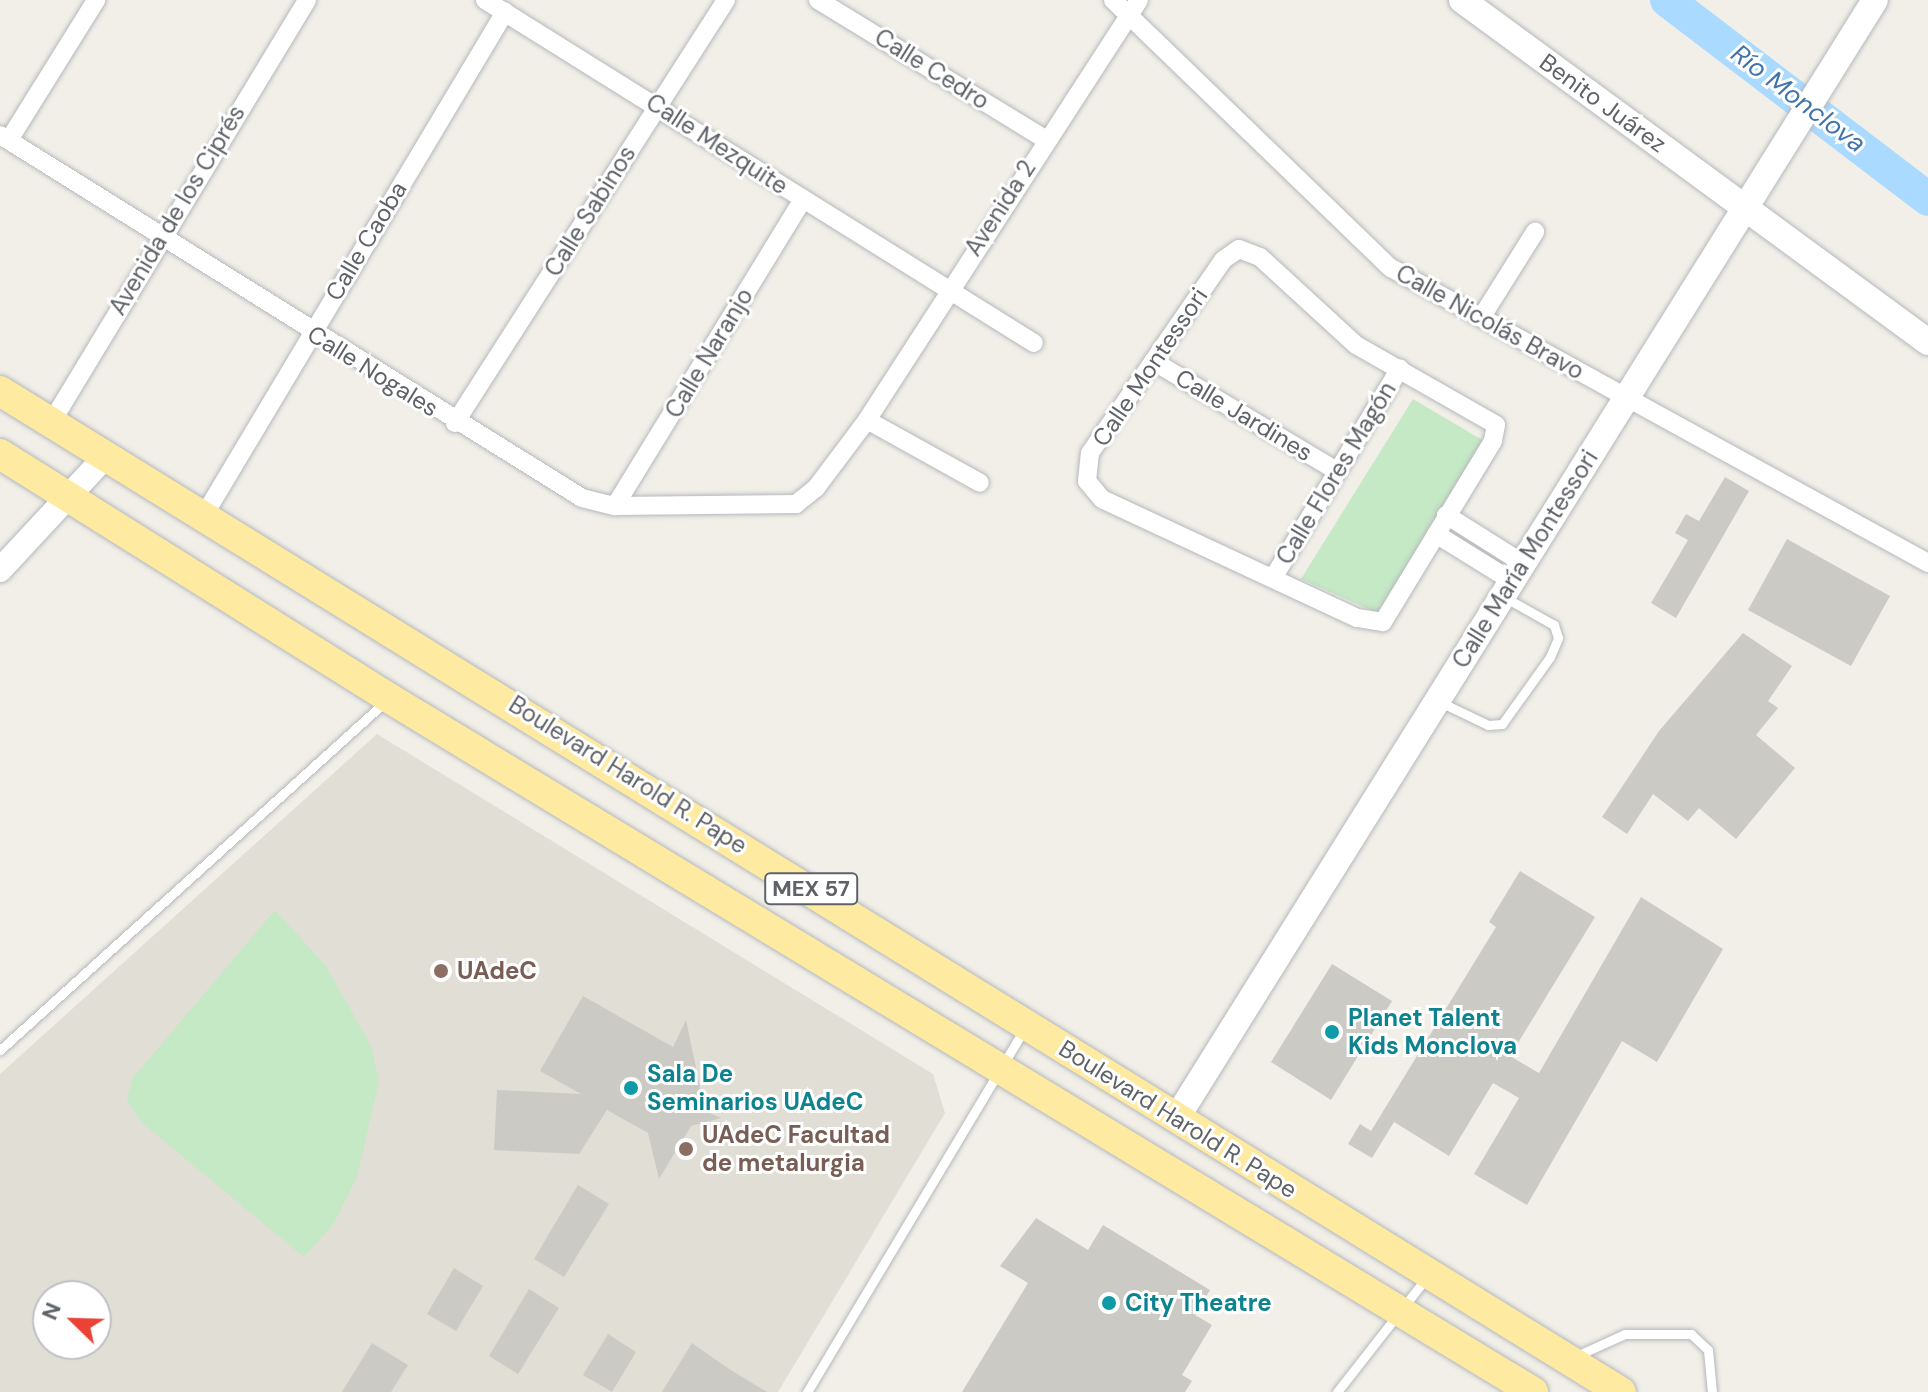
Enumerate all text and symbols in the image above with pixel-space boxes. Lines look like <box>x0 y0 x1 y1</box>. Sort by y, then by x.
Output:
street label: Calle Cedro <box>869 22 995 116</box>
water label: Río Monclova <box>1725 38 1871 160</box>
street label: Benito Juárez <box>1534 47 1672 159</box>
street label: Calle Mezquite <box>641 88 793 200</box>
street label: Avenida de los Ciprés <box>103 100 251 320</box>
street label: Calle Sabinos <box>538 140 642 282</box>
street label: Avenida 2 <box>958 155 1042 261</box>
street label: Calle Caoba <box>319 176 413 306</box>
street label: Calle Nicolás Bravo <box>1391 258 1589 386</box>
street label: Calle Montessori <box>1086 282 1214 452</box>
street label: Calle Naranjo <box>659 283 759 423</box>
street label: Calle Nogales <box>302 319 444 423</box>
street label: Calle Jardines <box>1170 363 1318 467</box>
street label: Calle Flores Magón <box>1270 376 1402 570</box>
street label: Calle María Montessori <box>1446 445 1604 673</box>
street label: Boulevard Harold R. Pape <box>504 690 752 860</box>
road number: MEX 57 <box>763 871 859 907</box>
place label: UAdeC <box>457 957 537 985</box>
marker: UAdeC <box>432 962 450 980</box>
place label: Planet Talent Kids Monclova <box>1348 1004 1517 1060</box>
marker: Planet Talent Kids Monclova <box>1323 1023 1341 1041</box>
street label: Boulevard Harold R. Pape <box>1054 1034 1302 1204</box>
place label: Sala De Seminarios UAdeC <box>647 1060 863 1116</box>
marker: Sala De Seminarios UAdeC <box>622 1079 640 1097</box>
place label: UAdeC Facultad de metalurgia <box>702 1121 890 1177</box>
marker: UAdeC Facultad de metalurgia <box>677 1140 695 1158</box>
north arrow <box>32 1280 112 1360</box>
place label: City Theatre <box>1125 1289 1272 1317</box>
marker: City Theatre <box>1100 1294 1118 1312</box>
text: N <box>35 1298 68 1324</box>

